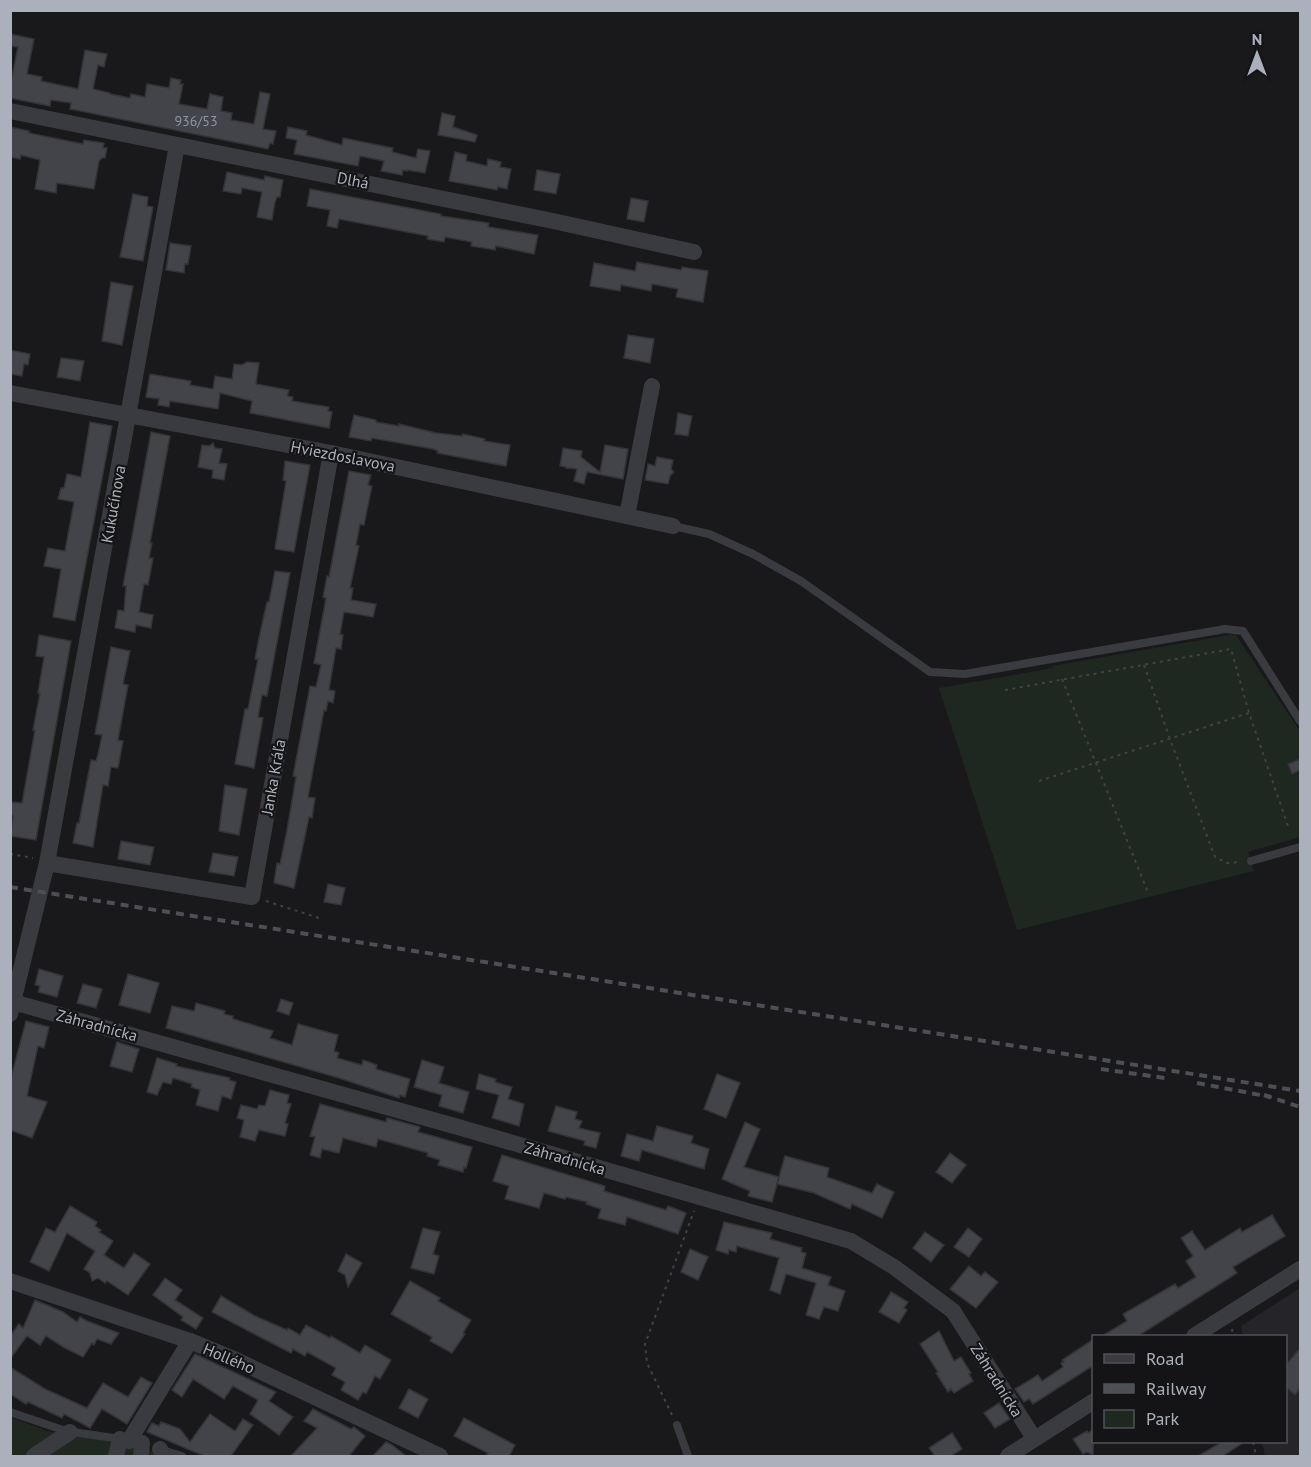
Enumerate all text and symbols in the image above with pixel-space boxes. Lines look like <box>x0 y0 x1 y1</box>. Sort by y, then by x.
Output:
north arrow <box>1227 24 1287 84</box>
text: N <box>1252 29 1262 49</box>
house number: 936/53 <box>174 112 218 130</box>
street label: Dlhá <box>335 167 371 193</box>
street label: Hviezdoslavova <box>289 436 397 476</box>
street label: Kukučínova <box>96 464 130 544</box>
street label: Janka Kráľa <box>256 738 289 817</box>
street label: Záhradnícka <box>54 1005 140 1045</box>
street label: Záhradnícka <box>522 1137 608 1179</box>
legend <box>1092 1335 1287 1443</box>
street label: Hollého <box>200 1338 258 1378</box>
street label: Záhradnícka <box>966 1339 1028 1421</box>
text: Road <box>1146 1347 1184 1370</box>
text: Railway <box>1146 1377 1207 1400</box>
text: Park <box>1146 1407 1179 1430</box>

